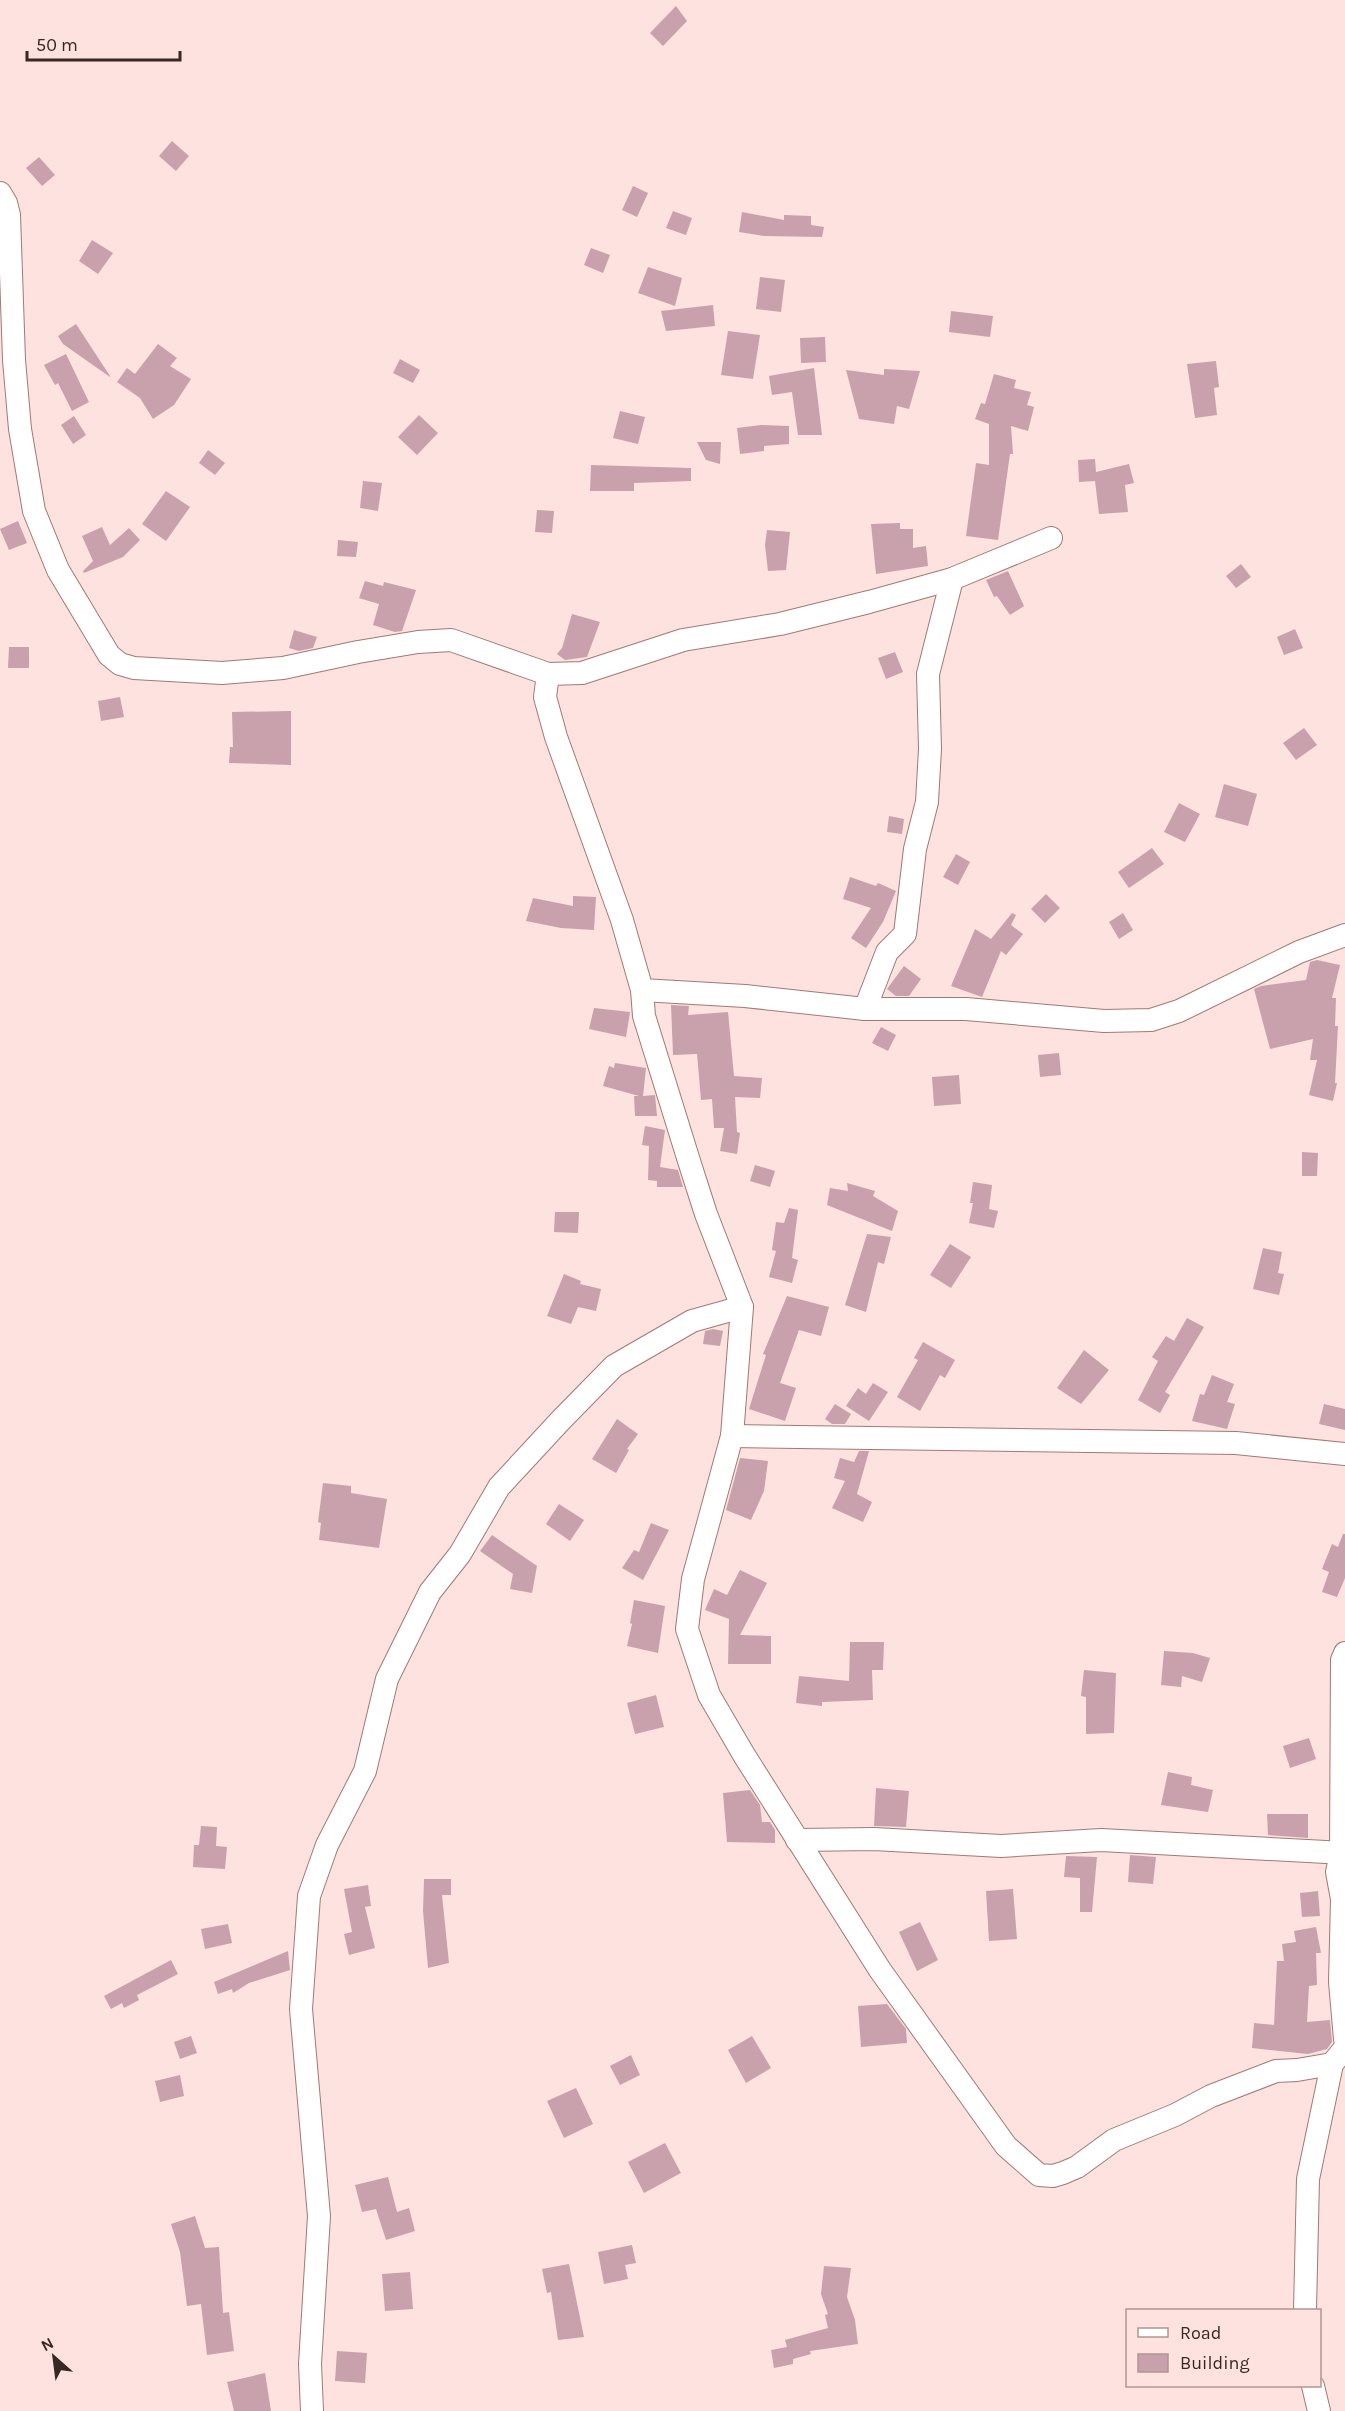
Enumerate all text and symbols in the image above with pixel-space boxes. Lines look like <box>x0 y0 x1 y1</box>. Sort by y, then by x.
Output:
scale bar <box>27 24 180 62</box>
text: 50 m <box>36 34 78 56</box>
legend <box>1126 2309 1321 2387</box>
text: Road <box>1180 2322 1221 2344</box>
north arrow <box>24 2327 84 2387</box>
text: N <box>38 2333 57 2355</box>
text: Building <box>1180 2352 1250 2374</box>

